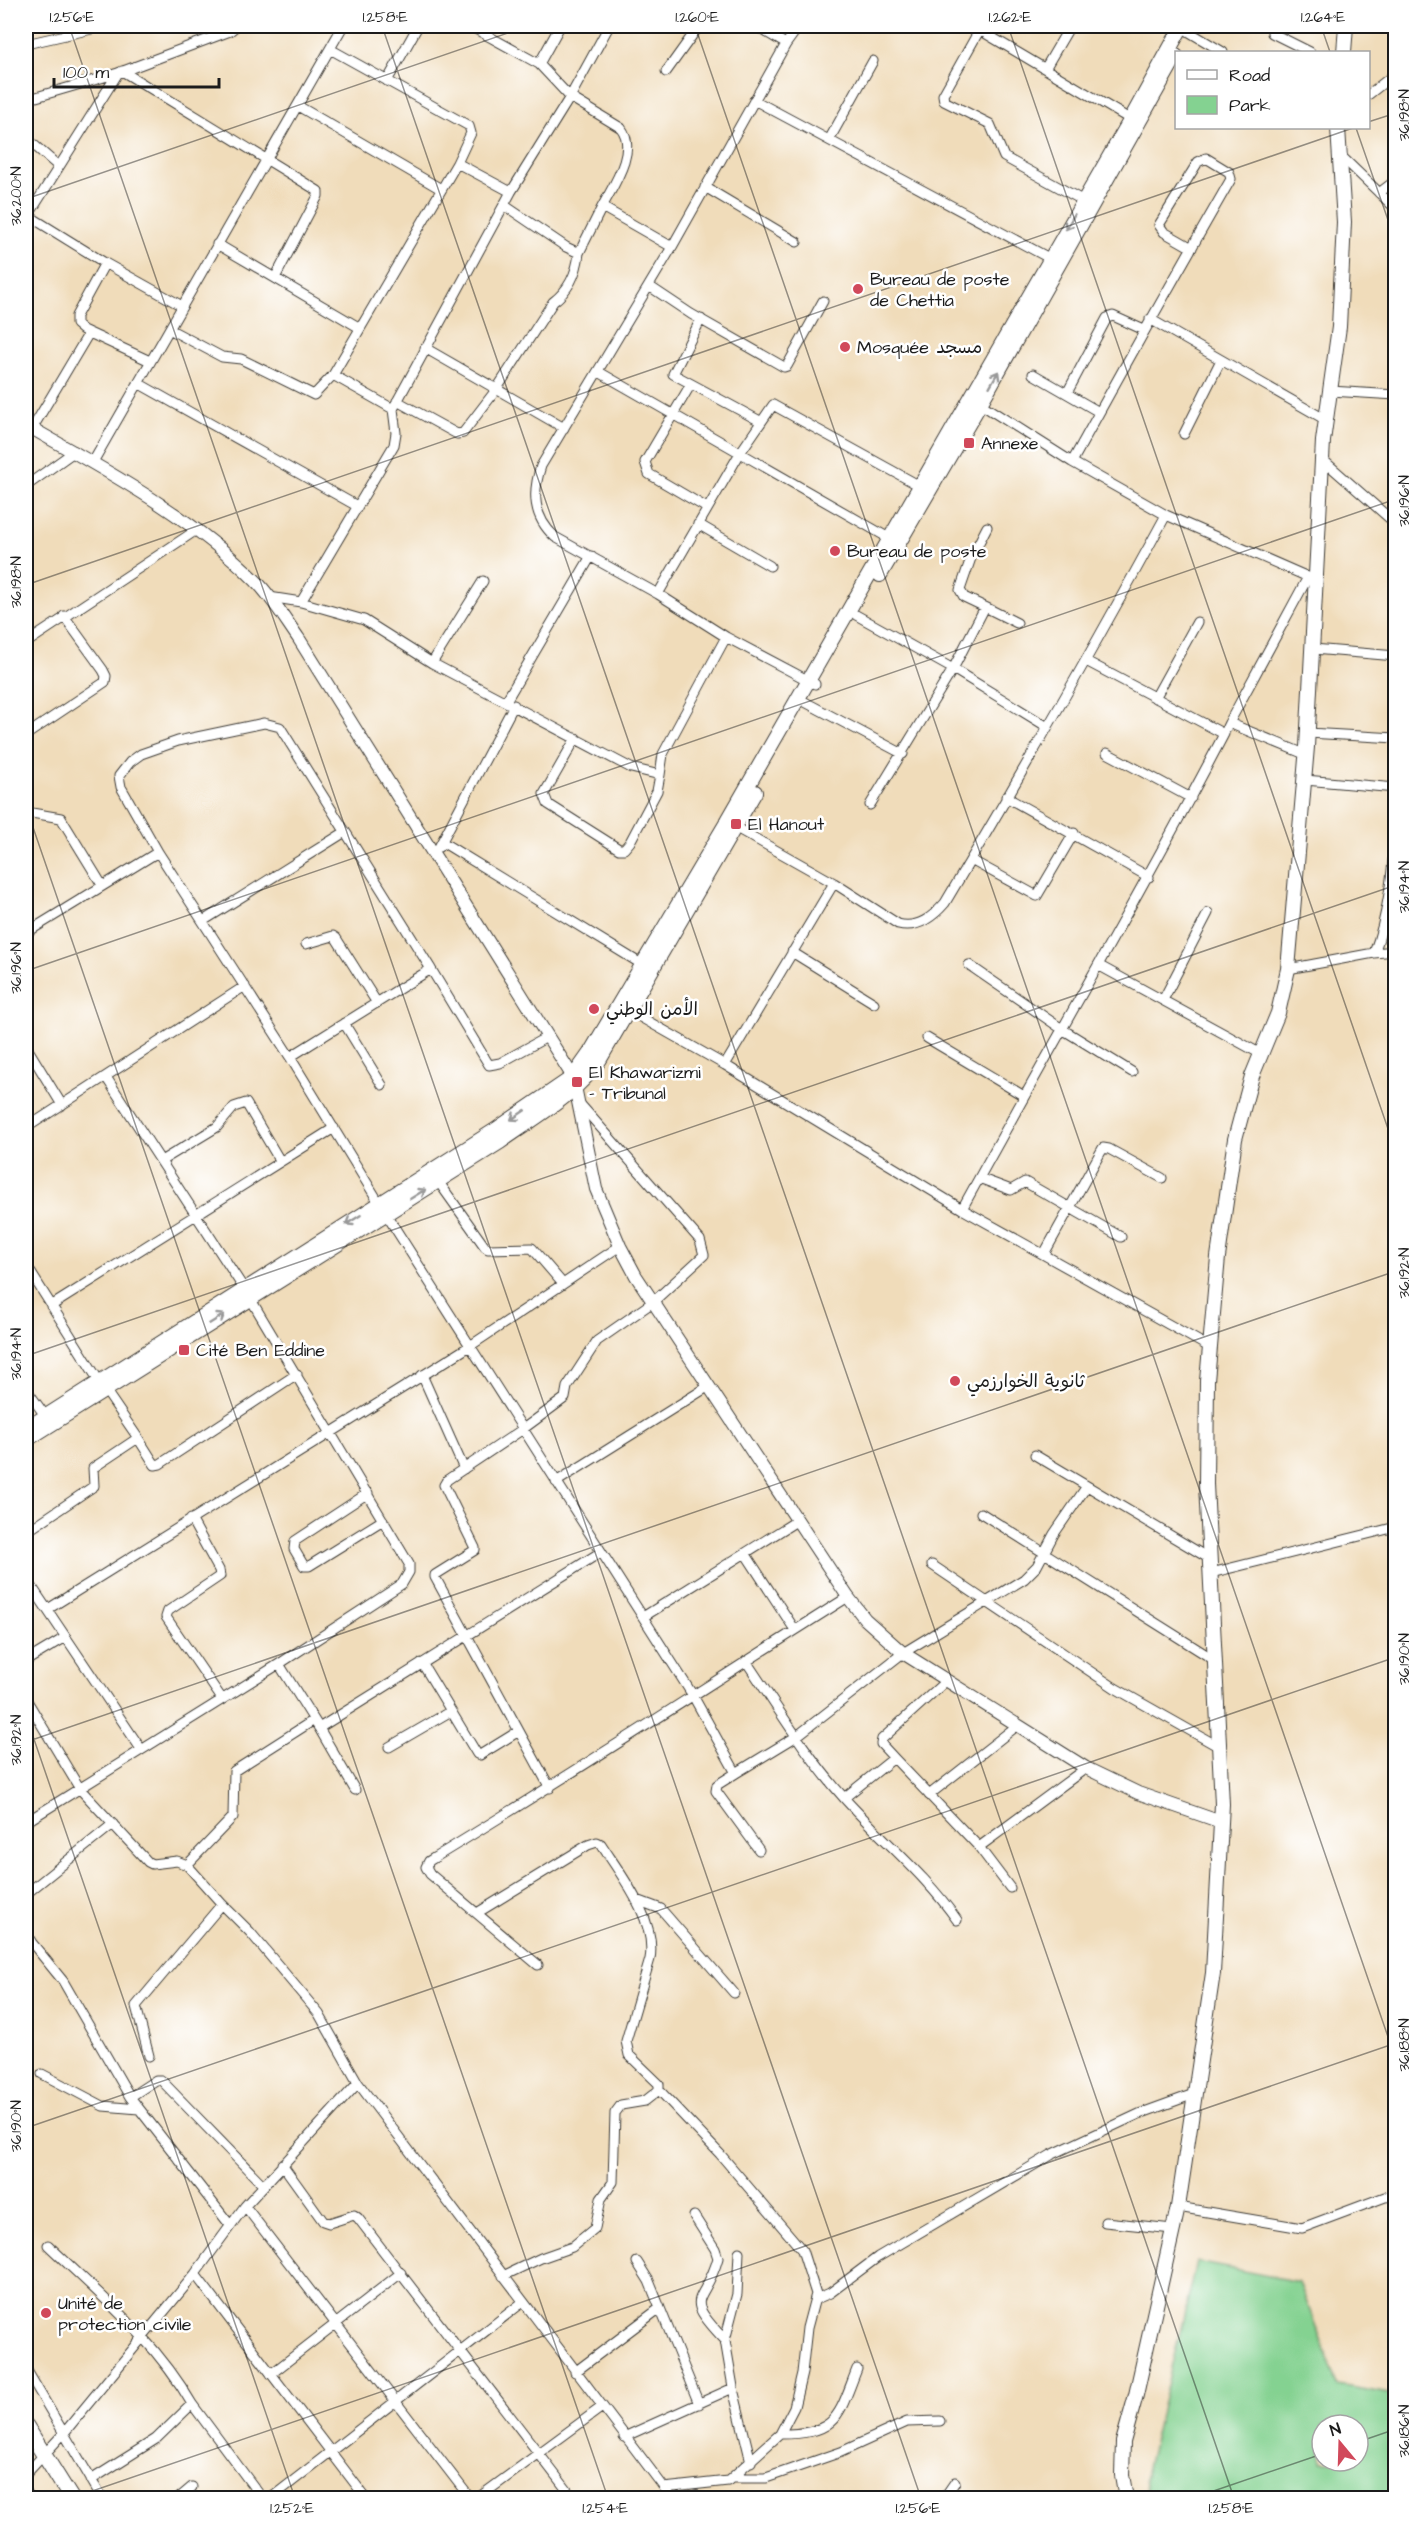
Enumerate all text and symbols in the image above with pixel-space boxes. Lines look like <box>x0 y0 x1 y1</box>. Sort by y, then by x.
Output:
text: 1.256°E <box>50 7 95 28</box>
text: 1.258°E <box>362 7 408 28</box>
text: 1.260°E <box>675 7 719 28</box>
text: 1.262°E <box>989 7 1032 28</box>
text: 1.264°E <box>1301 7 1345 28</box>
scale bar <box>54 51 219 89</box>
legend <box>1175 51 1370 129</box>
text: 100 m <box>63 60 109 85</box>
text: Road <box>1229 63 1270 88</box>
text: 36.198°N <box>1394 89 1415 141</box>
text: Park <box>1229 93 1271 118</box>
text: 36.200°N <box>6 166 27 226</box>
one-way arrow <box>1063 213 1075 230</box>
place label: Bureau de poste de Chettia <box>870 267 1010 313</box>
marker: Bureau de poste de Chettia <box>851 282 865 296</box>
place label: Mosquée مسجد <box>857 335 982 360</box>
marker: Mosquée مسجد <box>838 340 852 354</box>
one-way arrow <box>988 371 1000 388</box>
place label: Annexe <box>981 431 1039 456</box>
marker: Annexe <box>962 436 976 450</box>
text: 36.196°N <box>1394 475 1415 527</box>
place label: Bureau de poste <box>847 539 987 564</box>
marker: Bureau de poste <box>828 544 842 558</box>
text: 36.198°N <box>6 556 27 608</box>
place label: El Hanout <box>748 812 825 837</box>
marker: El Hanout <box>729 817 743 831</box>
text: 36.194°N <box>1394 861 1415 913</box>
text: 36.196°N <box>6 942 27 994</box>
place label: الأمن الوطني <box>606 997 698 1025</box>
marker: الأمن الوطني <box>587 1002 601 1016</box>
place label: El Khawarizmi - Tribunal <box>589 1060 701 1106</box>
marker: El Khawarizmi - Tribunal <box>570 1075 584 1089</box>
one-way arrow <box>510 1109 526 1121</box>
one-way arrow <box>409 1187 426 1199</box>
one-way arrow <box>345 1214 362 1227</box>
text: 36.192°N <box>1394 1248 1415 1298</box>
one-way arrow <box>208 1313 225 1325</box>
text: 36.194°N <box>6 1328 27 1380</box>
place label: Cité Ben Eddine <box>196 1338 325 1363</box>
marker: Cité Ben Eddine <box>177 1343 191 1357</box>
place label: ثانوية الخوارزمي <box>967 1369 1085 1397</box>
marker: ثانوية الخوارزمي <box>948 1374 962 1388</box>
text: 36.190°N <box>1394 1633 1415 1685</box>
text: 36.192°N <box>6 1715 27 1765</box>
text: 36.188°N <box>1394 2018 1415 2072</box>
text: 36.190°N <box>6 2100 27 2152</box>
place label: Unité de protection civile <box>58 2291 192 2337</box>
marker: Unité de protection civile <box>39 2306 53 2320</box>
text: 36.186°N <box>1394 2405 1415 2457</box>
north arrow <box>1310 2413 1370 2473</box>
text: N <box>1327 2418 1344 2442</box>
text: 1.252°E <box>270 2498 314 2519</box>
text: 1.254°E <box>582 2498 628 2519</box>
text: 1.256°E <box>896 2498 941 2519</box>
text: 1.258°E <box>1208 2498 1254 2519</box>

